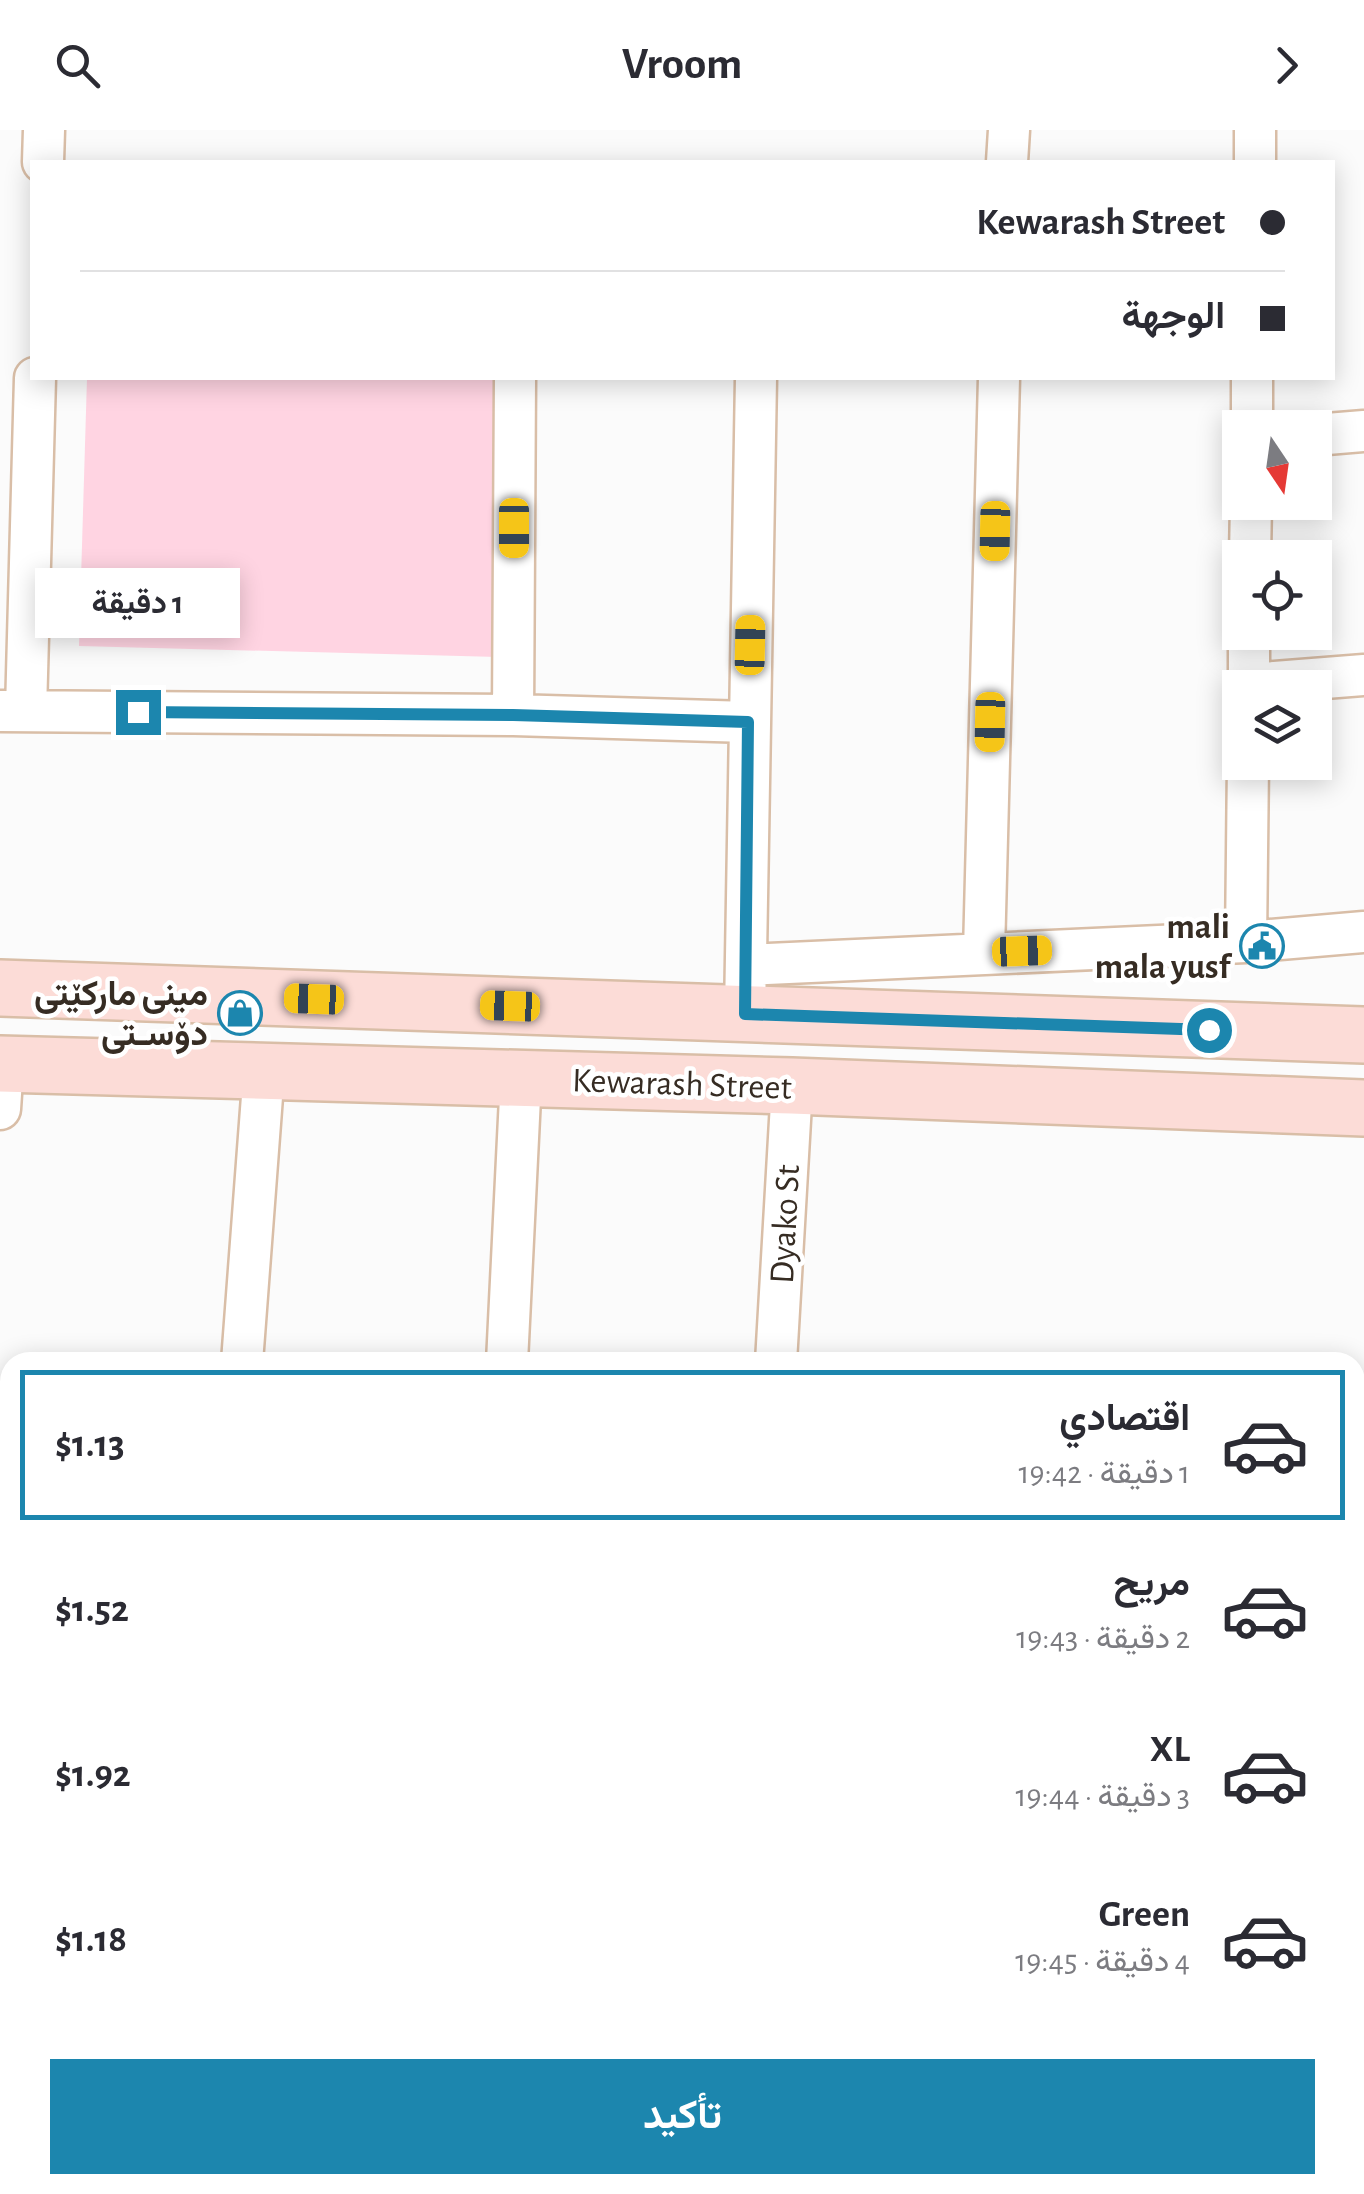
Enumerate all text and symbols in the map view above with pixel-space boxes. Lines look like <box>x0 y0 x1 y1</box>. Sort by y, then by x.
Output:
icon: search <box>50 38 105 93</box>
icon: forward <box>1259 38 1314 93</box>
text: Vroom <box>622 42 742 87</box>
text: Kewarash Street <box>976 204 1225 242</box>
text: الوجهة <box>1122 298 1225 336</box>
north arrow <box>1222 410 1332 520</box>
map controls <box>1222 410 1332 780</box>
car <box>499 498 529 558</box>
car <box>979 501 1011 561</box>
button: locate <box>1222 540 1332 650</box>
callout: 1 دقيقة <box>36 567 240 637</box>
text: 1 دقيقة <box>92 587 183 619</box>
car <box>734 615 766 675</box>
button: layers <box>1222 670 1332 780</box>
route end <box>116 690 161 735</box>
car <box>974 692 1006 752</box>
place label: mali mala yusf <box>1095 910 1232 985</box>
public building icon: mali mala yusf <box>1239 923 1285 969</box>
car <box>991 935 1053 967</box>
place label: مینی مارکێتی دۆسـتی <box>34 977 208 1055</box>
car <box>283 983 345 1015</box>
shop icon: مینی مارکێتی دۆسـتی <box>217 990 263 1036</box>
car <box>479 990 541 1022</box>
route start <box>1187 1008 1232 1053</box>
street label: Kewarash Street <box>572 1063 792 1106</box>
street label: Dyako St <box>765 1164 806 1285</box>
text: اقتصادي <box>1059 1400 1190 1438</box>
icon: car <box>1220 1400 1310 1490</box>
text: $1.13 <box>55 1426 125 1464</box>
text: 1 دقيقة · 19:42 <box>1018 1457 1190 1489</box>
text: مريح <box>1114 1565 1190 1603</box>
icon: car <box>1220 1565 1310 1655</box>
text: $1.52 <box>55 1591 129 1629</box>
text: 2 دقيقة · 19:43 <box>1016 1622 1190 1654</box>
icon: car <box>1220 1730 1310 1820</box>
text: XL <box>1150 1731 1190 1769</box>
text: $1.92 <box>55 1756 131 1794</box>
text: 3 دقيقة · 19:44 <box>1015 1780 1190 1812</box>
icon: car <box>1220 1895 1310 1985</box>
text: Green <box>1099 1896 1190 1934</box>
text: $1.18 <box>55 1921 127 1959</box>
text: 4 دقيقة · 19:45 <box>1015 1945 1190 1977</box>
button: تأكيد <box>50 2059 1315 2174</box>

